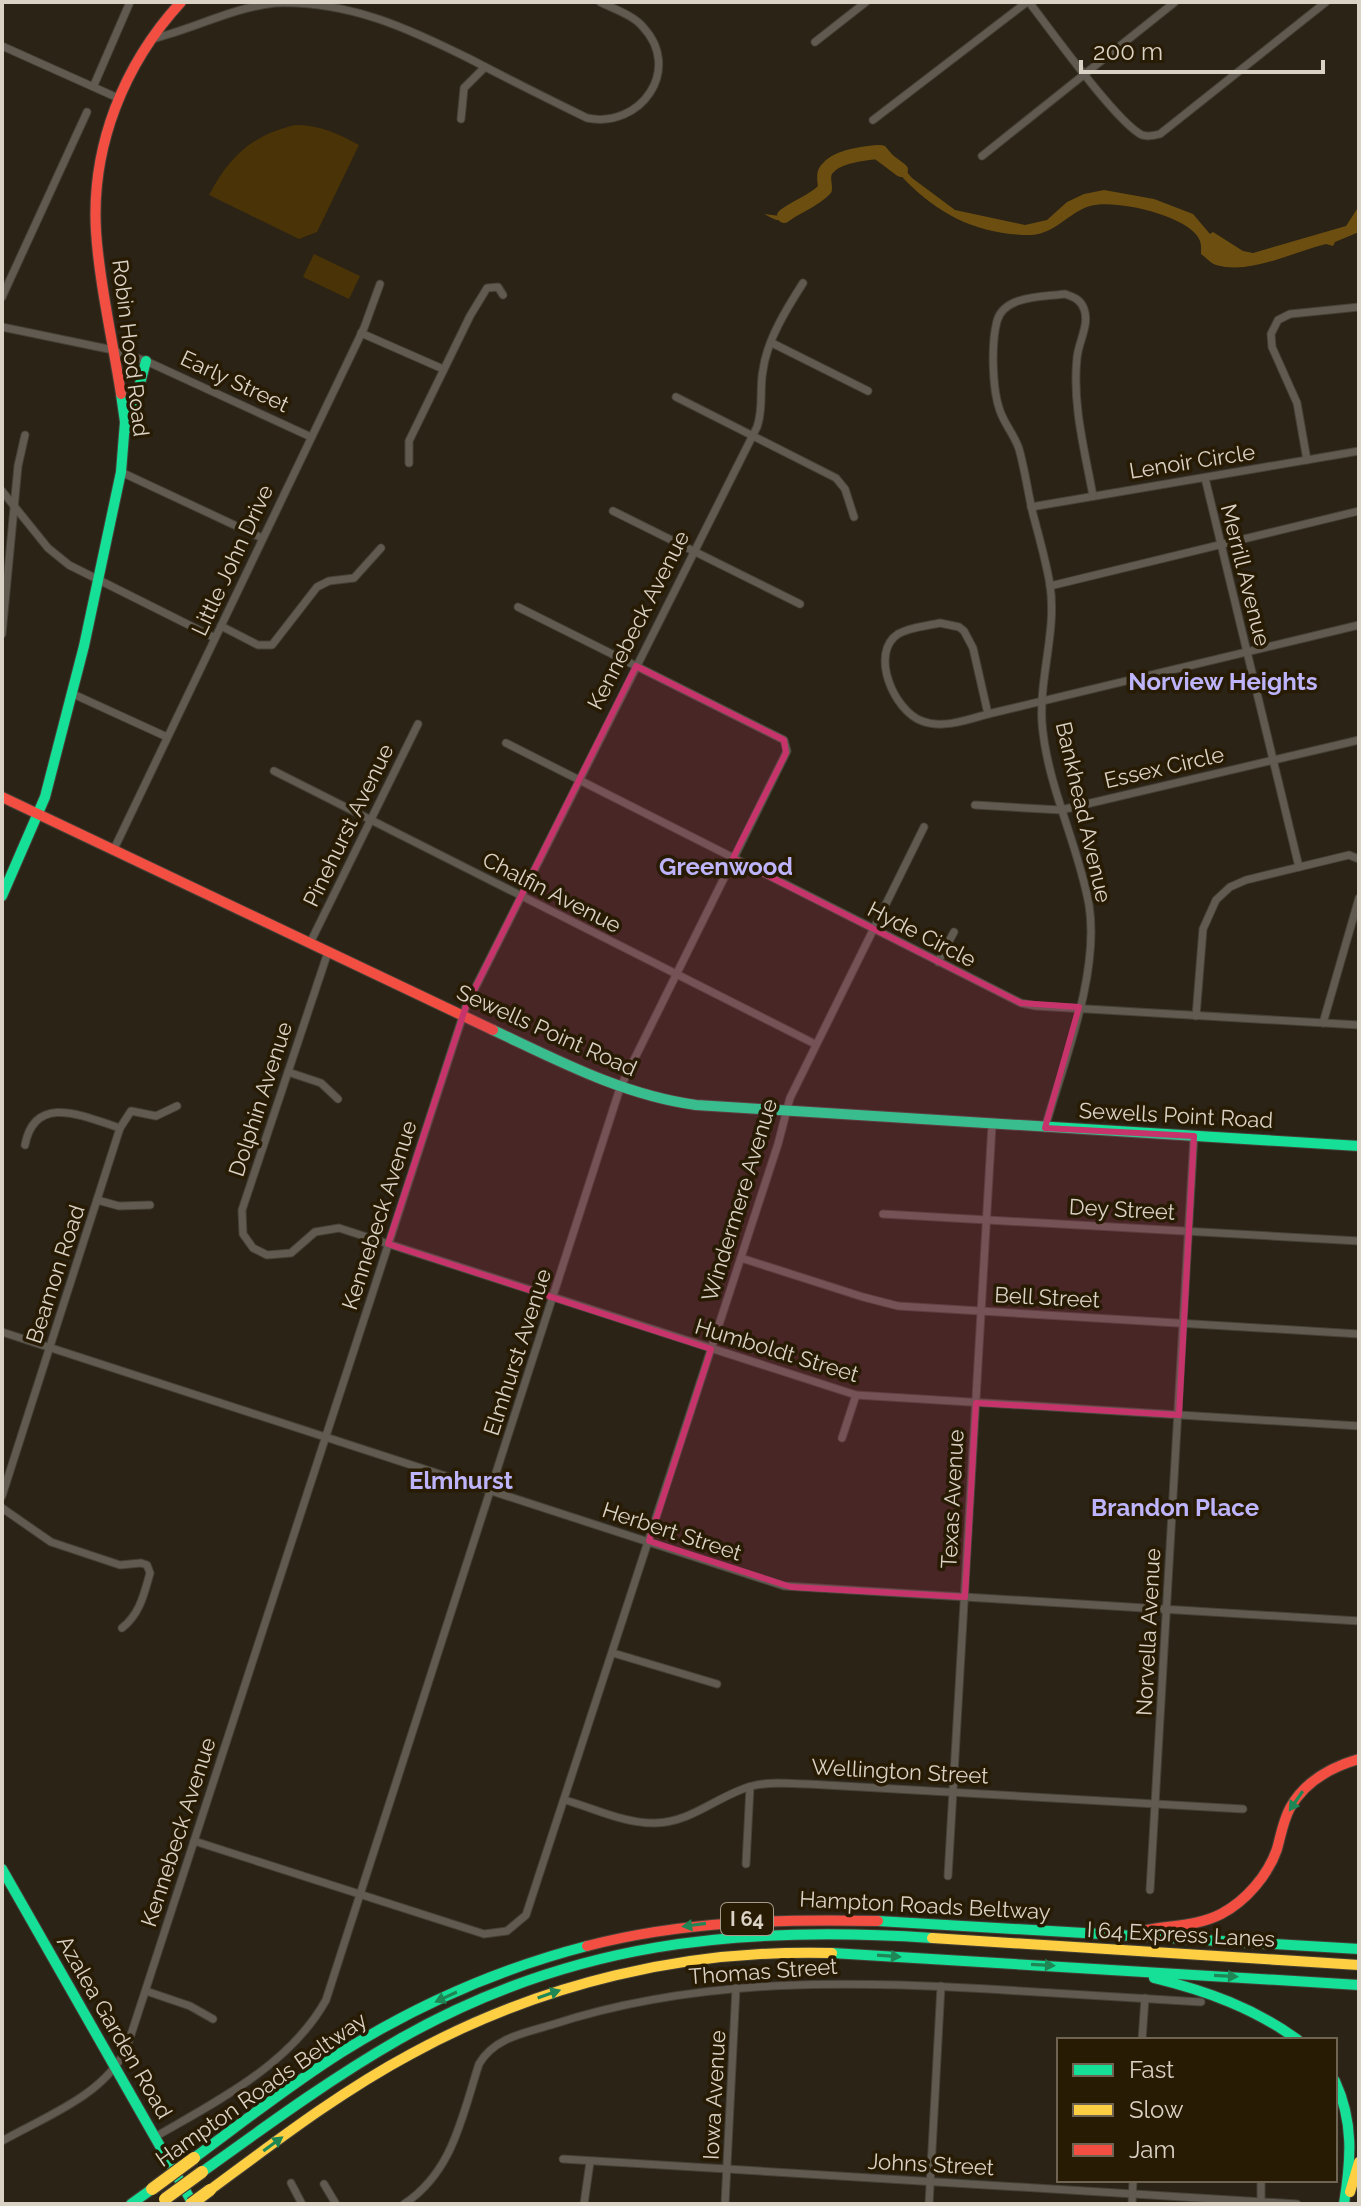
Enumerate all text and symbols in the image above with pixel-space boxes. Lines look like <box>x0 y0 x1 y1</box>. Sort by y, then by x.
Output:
scale bar <box>1081 24 1323 74</box>
text: 200 m <box>1093 37 1163 66</box>
street label: Robin Hood Road <box>107 258 155 438</box>
street label: Early Street <box>177 345 294 418</box>
street label: Lenoir Circle <box>1127 438 1257 484</box>
street label: Little John Drive <box>186 480 278 640</box>
street label: Merrill Avenue <box>1216 501 1276 649</box>
street label: Kennebeck Avenue <box>582 526 694 714</box>
district label: Norview Heights <box>1128 667 1318 696</box>
street label: Bankhead Avenue <box>1051 719 1117 905</box>
street label: Pinehurst Avenue <box>297 739 399 911</box>
street label: Essex Circle <box>1102 741 1226 793</box>
street label: Chalfin Avenue <box>478 846 626 938</box>
district label: Greenwood <box>659 852 793 881</box>
street label: Hyde Circle <box>863 896 981 972</box>
street label: Sewells Point Road <box>453 979 641 1081</box>
street label: Dolphin Avenue <box>223 1018 297 1180</box>
street label: Windermere Avenue <box>696 1095 782 1304</box>
street label: Sewells Point Road <box>1078 1097 1274 1133</box>
street label: Kennebeck Avenue <box>336 1117 422 1313</box>
street label: Dey Street <box>1068 1193 1176 1225</box>
street label: Beamon Road <box>20 1201 90 1347</box>
street label: Elmhurst Avenue <box>478 1265 556 1438</box>
street label: Bell Street <box>994 1281 1101 1313</box>
street label: Humboldt Street <box>692 1313 863 1387</box>
street label: Texas Avenue <box>935 1429 969 1569</box>
district label: Elmhurst <box>409 1466 513 1495</box>
district label: Brandon Place <box>1091 1493 1259 1522</box>
street label: Herbert Street <box>599 1496 746 1566</box>
street label: Norvella Avenue <box>1131 1547 1165 1717</box>
street label: Kennebeck Avenue <box>135 1734 221 1930</box>
street label: Wellington Street <box>811 1753 990 1789</box>
one-way arrow <box>1289 1790 1304 1811</box>
street label: Hampton Roads Beltway <box>799 1885 1051 1925</box>
road number: I 64 <box>721 1903 773 1935</box>
street label: I 64 Express Lanes <box>1086 1916 1276 1952</box>
one-way arrow <box>681 1919 706 1932</box>
street label: Azalea Garden Road <box>52 1931 178 2123</box>
one-way arrow <box>877 1950 902 1963</box>
street label: Thomas Street <box>688 1953 839 1989</box>
one-way arrow <box>1031 1959 1056 1972</box>
one-way arrow <box>1214 1970 1239 1983</box>
one-way arrow <box>537 1987 561 1999</box>
one-way arrow <box>434 1990 457 2004</box>
street label: Hampton Roads Beltway <box>151 2006 372 2172</box>
street label: Iowa Avenue <box>698 2029 730 2160</box>
legend <box>1057 2038 1337 2182</box>
text: Fast <box>1129 2055 1174 2084</box>
text: Slow <box>1129 2095 1184 2124</box>
text: Jam <box>1129 2135 1175 2164</box>
one-way arrow <box>263 2137 283 2153</box>
street label: Johns Street <box>867 2148 995 2180</box>

